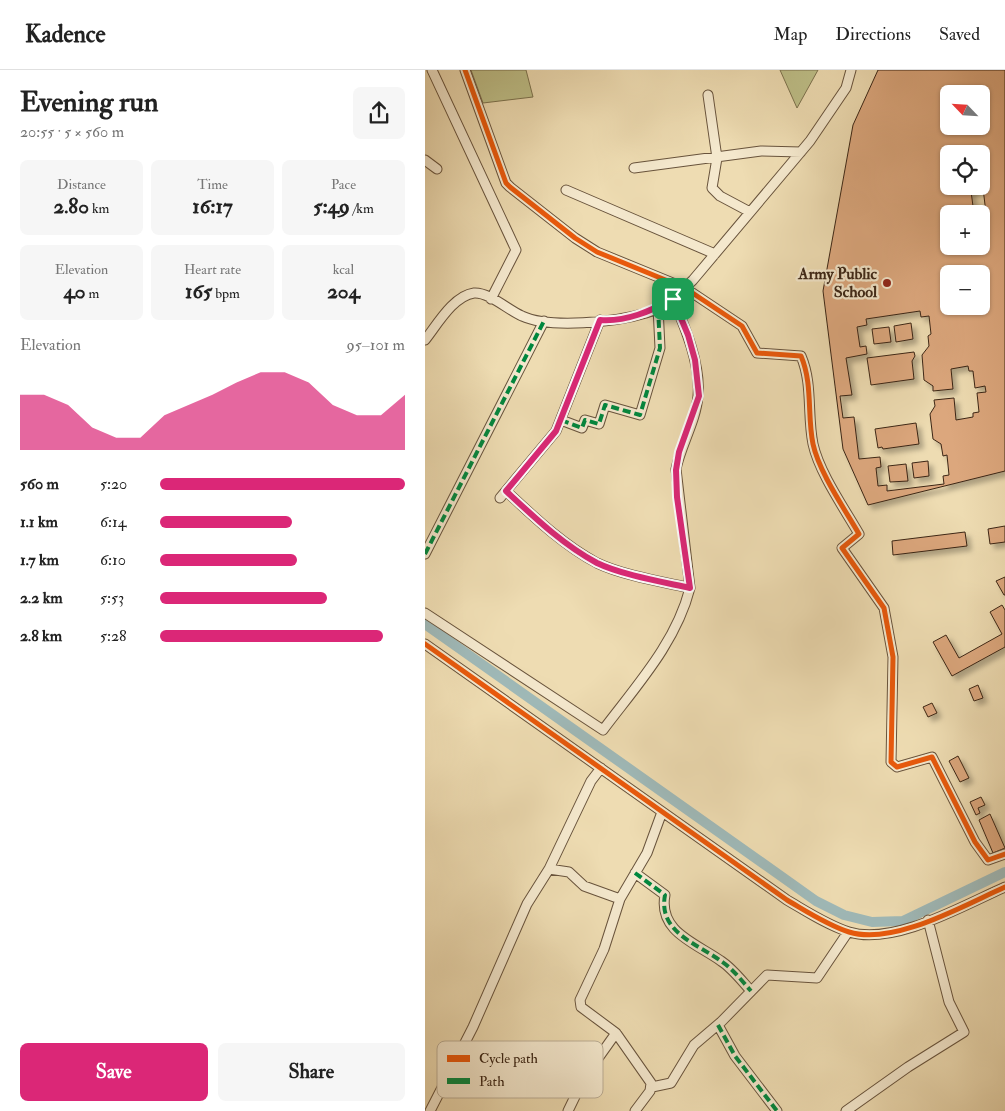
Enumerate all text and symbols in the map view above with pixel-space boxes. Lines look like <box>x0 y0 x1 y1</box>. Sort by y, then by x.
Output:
text: Kadence <box>25 19 106 50</box>
text: Map <box>774 23 807 46</box>
text: Directions <box>835 23 911 46</box>
text: Saved <box>939 23 980 46</box>
text: Evening run <box>20 85 158 120</box>
north arrow <box>940 85 990 135</box>
map controls <box>940 85 990 315</box>
button: share <box>353 87 405 139</box>
text: 20:55 · 5 × 560 m <box>20 122 124 142</box>
button: locate <box>940 145 990 195</box>
text: Distance <box>57 176 106 193</box>
text: Time <box>197 176 228 193</box>
text: Pace <box>331 176 356 193</box>
text: 2.80 <box>54 193 89 220</box>
text: 16:17 <box>192 193 233 220</box>
text: 5:49 <box>313 193 350 220</box>
text: km <box>89 200 109 217</box>
text: /km <box>350 200 374 217</box>
button: + <box>940 205 990 255</box>
text: Elevation <box>55 261 108 278</box>
text: Heart rate <box>184 261 241 278</box>
text: kcal <box>333 261 354 278</box>
place label: Army Public School <box>797 264 878 302</box>
button: − <box>940 265 990 315</box>
marker: Army Public School <box>881 277 893 289</box>
text: 40 <box>64 278 86 305</box>
text: 165 <box>185 278 212 305</box>
text: 204 <box>327 278 360 305</box>
pin <box>652 278 694 320</box>
text: m <box>86 285 99 302</box>
text: bpm <box>212 285 240 302</box>
icon: arrive <box>659 285 687 313</box>
text: Elevation <box>20 335 81 355</box>
text: 95–101 m <box>346 335 405 355</box>
text: 560 m <box>20 474 59 494</box>
text: 5:20 <box>100 474 127 494</box>
text: 1.1 km <box>20 512 58 532</box>
text: 6:14 <box>100 512 126 532</box>
text: 1.7 km <box>20 550 59 570</box>
text: 6:10 <box>100 550 126 570</box>
text: 2.2 km <box>20 588 63 608</box>
text: 5:53 <box>100 588 124 608</box>
text: 2.8 km <box>20 626 62 646</box>
text: 5:28 <box>100 626 127 646</box>
legend <box>437 1041 603 1098</box>
button: Save <box>20 1043 208 1101</box>
button: Share <box>218 1043 405 1101</box>
text: Cycle path <box>479 1050 539 1068</box>
text: Path <box>479 1073 505 1090</box>

